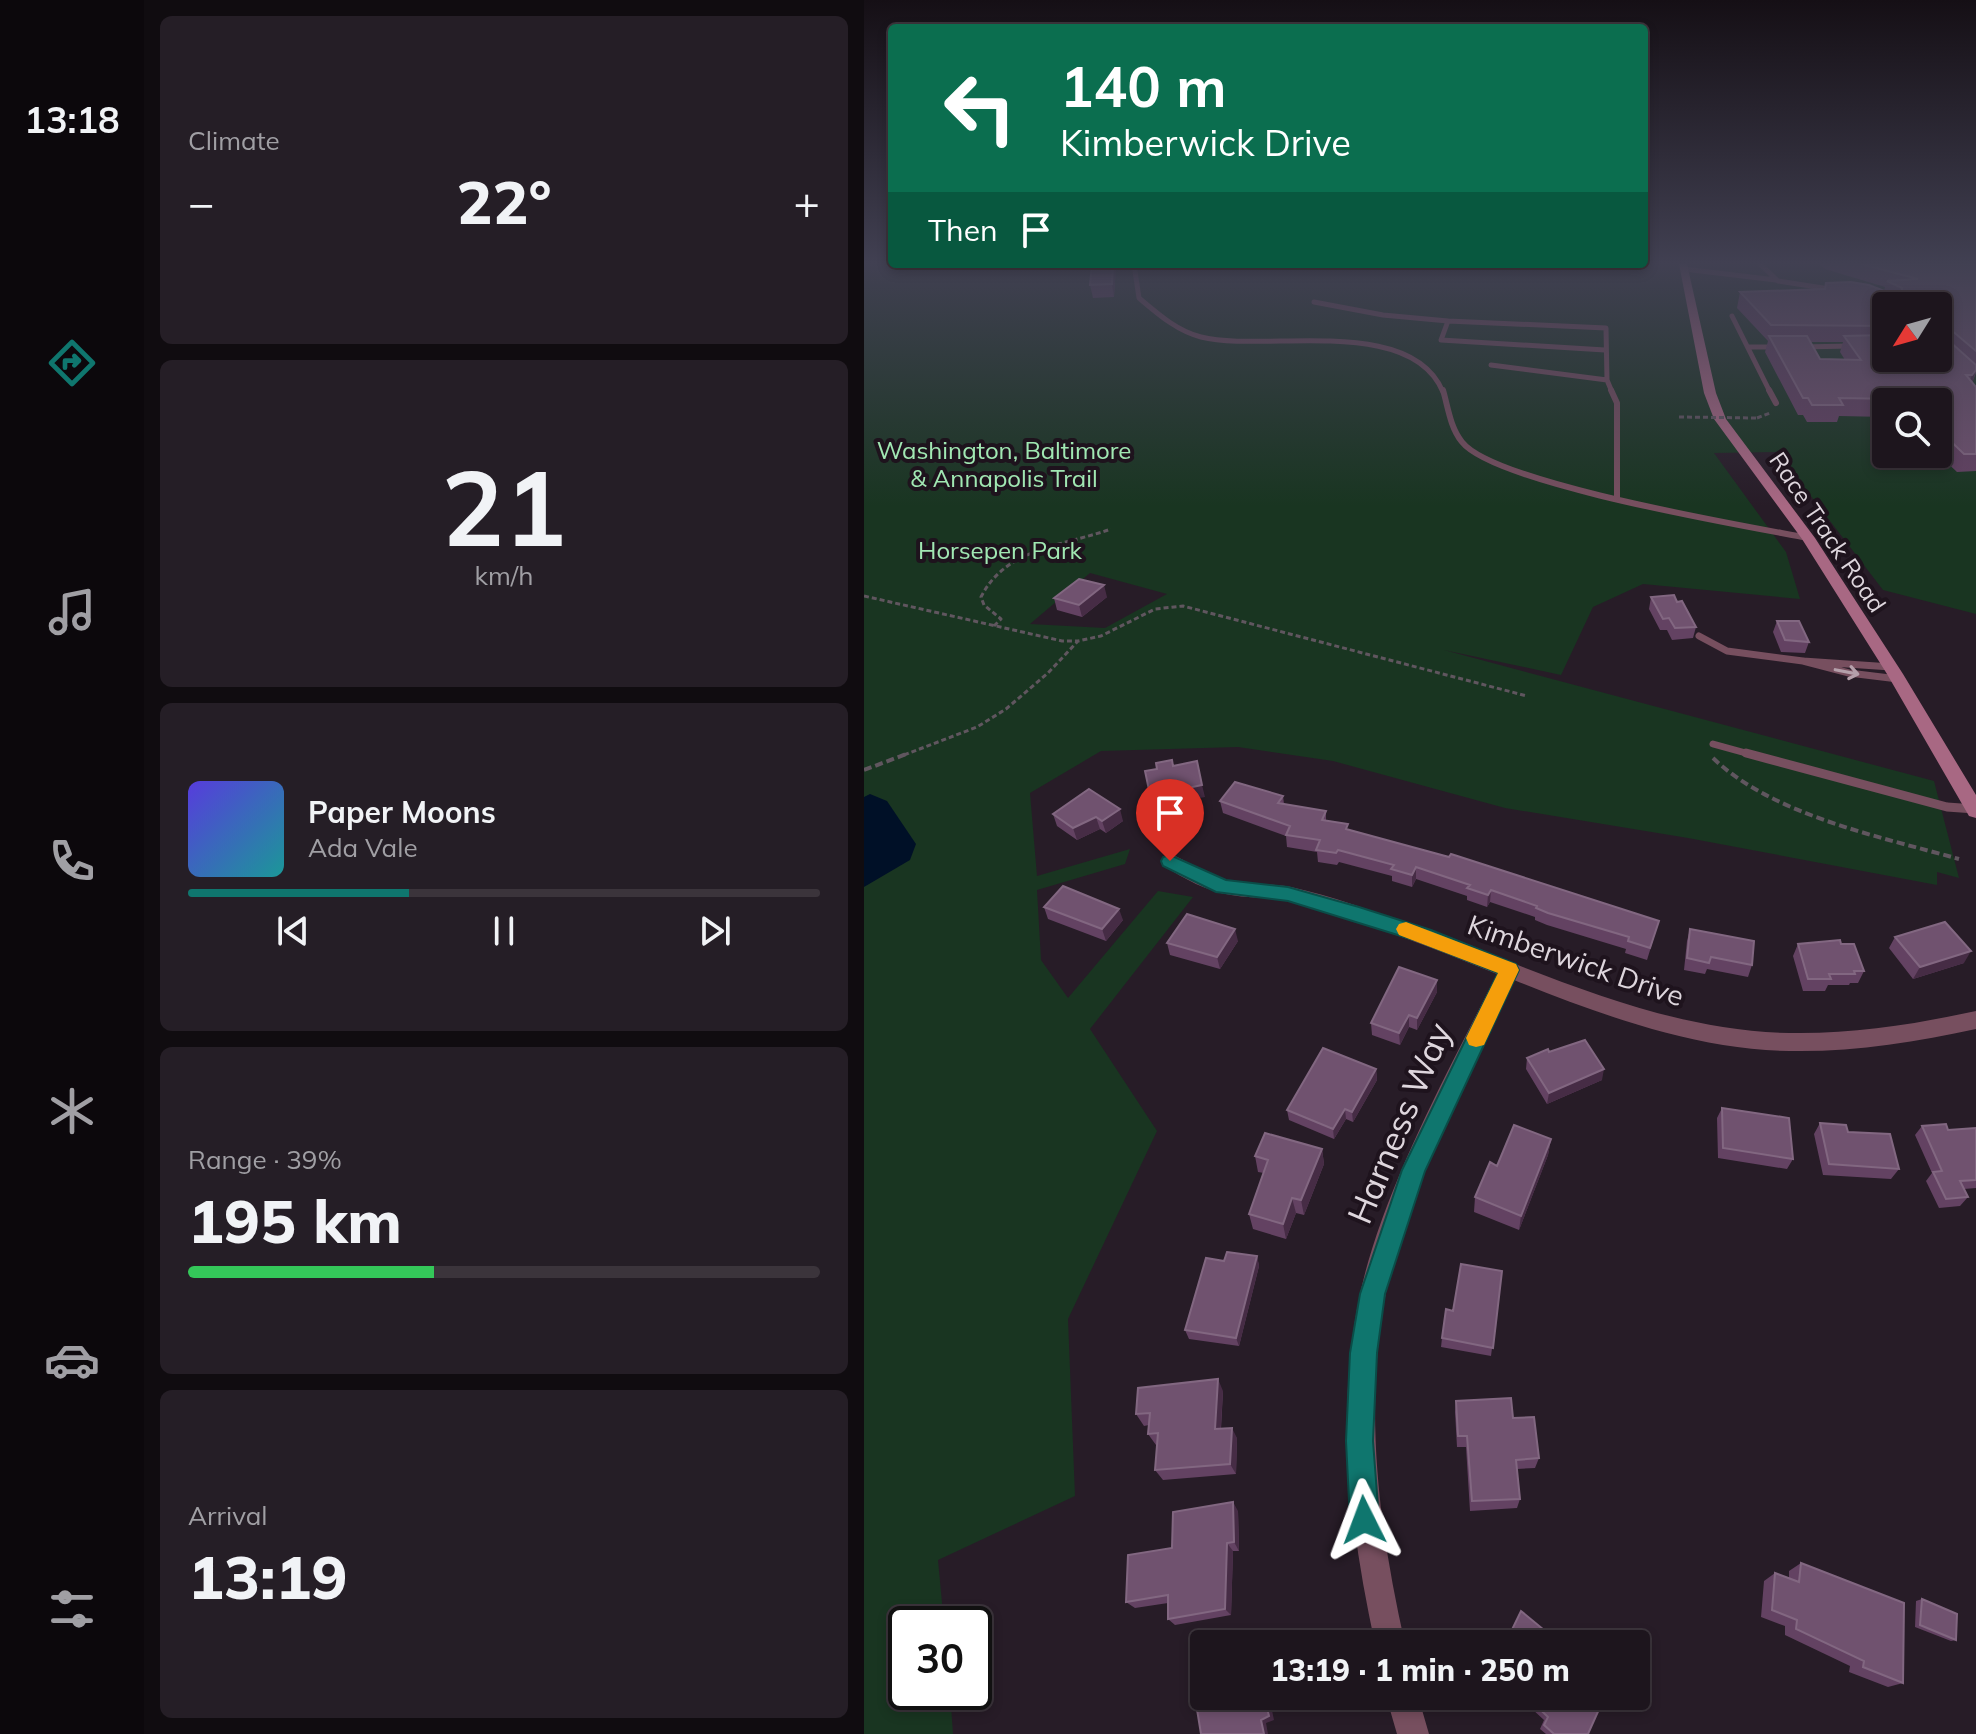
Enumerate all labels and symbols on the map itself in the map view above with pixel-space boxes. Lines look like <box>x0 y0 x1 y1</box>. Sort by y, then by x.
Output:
north arrow <box>1872 292 1952 372</box>
park label: Washington, Baltimore & Annapolis Trail <box>877 435 1131 493</box>
street label: Race Track Road <box>1763 446 1893 618</box>
park label: Horsepen Park <box>918 535 1083 565</box>
one-way arrow <box>1834 666 1860 681</box>
pin <box>1136 779 1204 861</box>
street label: Kimberwick Drive <box>1463 907 1689 1013</box>
street label: Harness Way <box>1337 1016 1461 1230</box>
position arrow <box>1322 1478 1406 1562</box>
speed limit sign: 30 <box>888 1606 992 1710</box>

